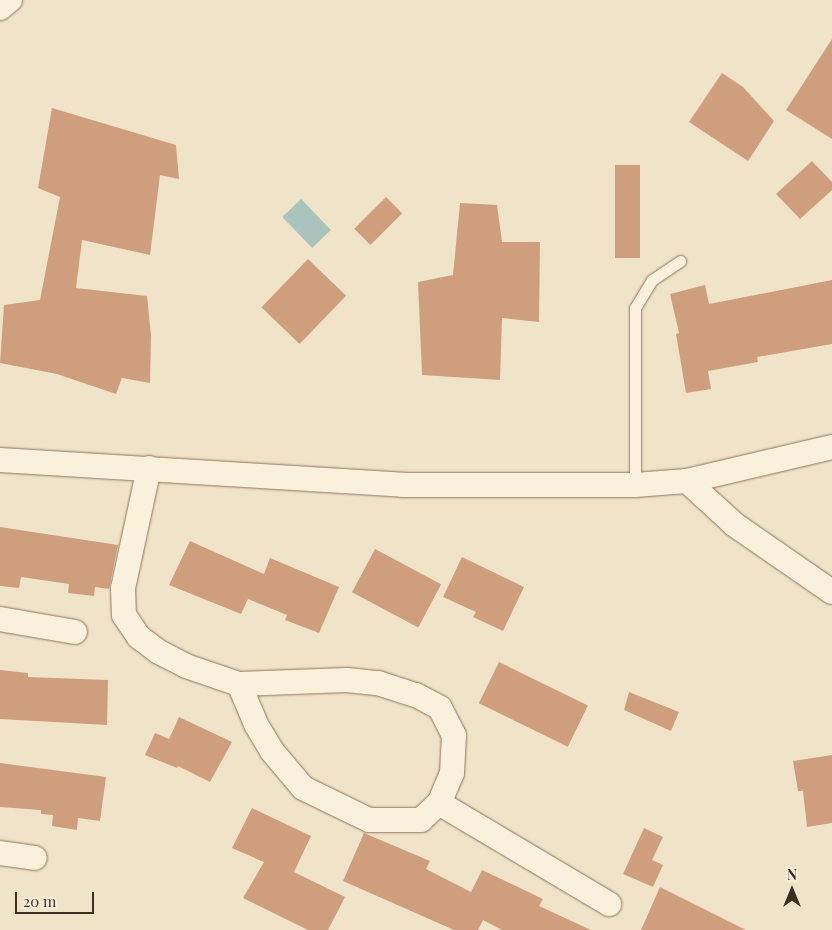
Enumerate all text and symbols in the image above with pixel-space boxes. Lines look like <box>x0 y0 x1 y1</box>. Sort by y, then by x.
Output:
north arrow <box>767 865 817 915</box>
text: N <box>787 865 797 884</box>
scale bar <box>18 882 96 914</box>
text: 20 m <box>23 891 56 911</box>

